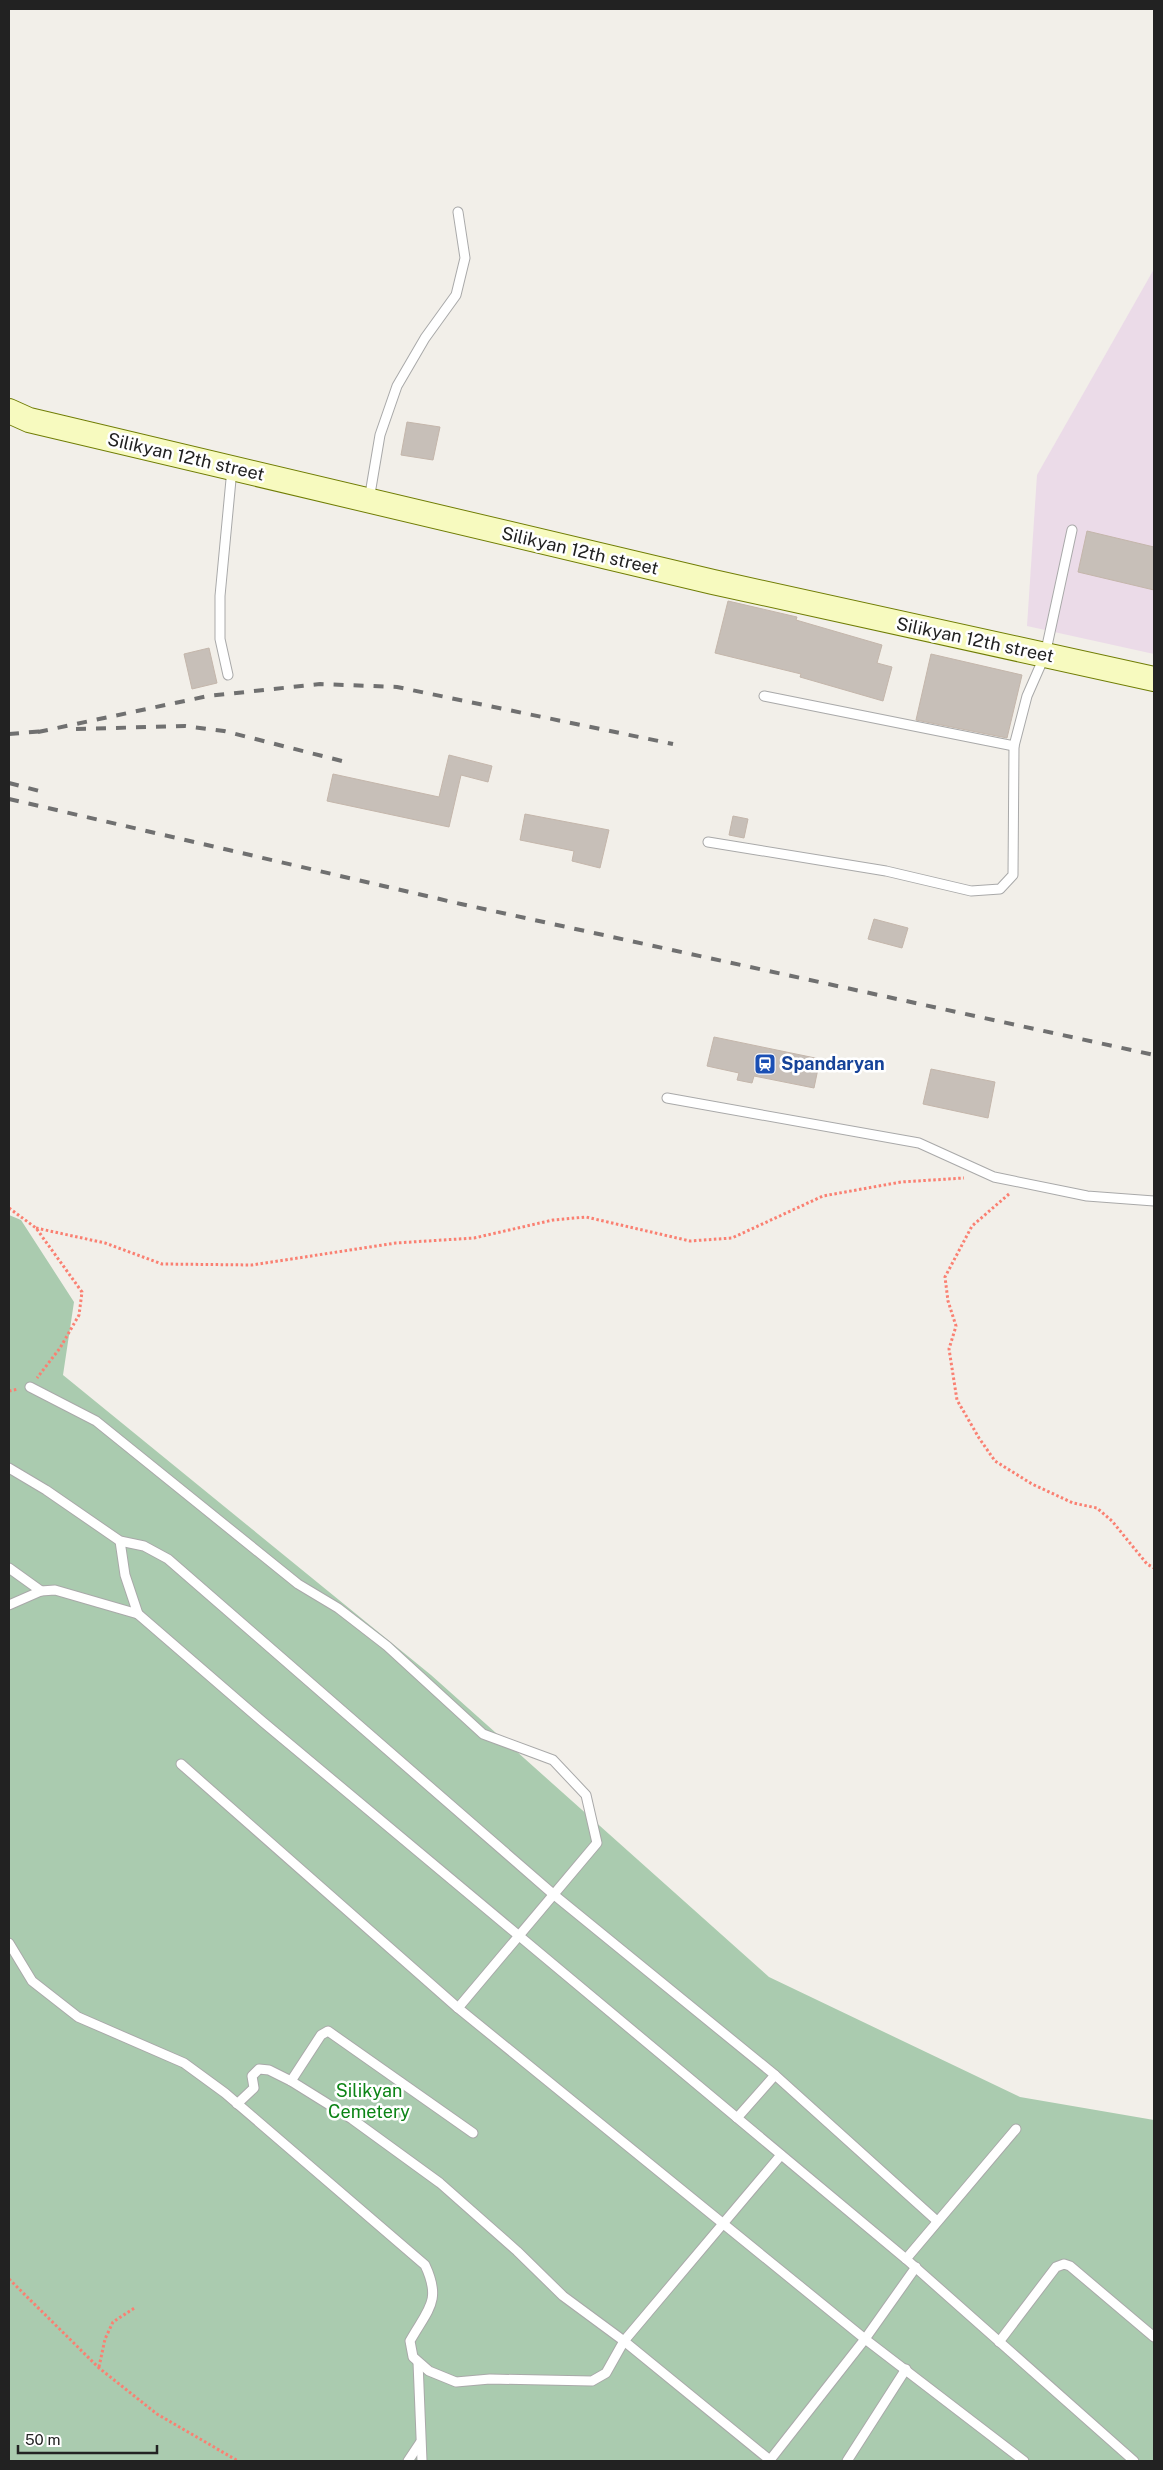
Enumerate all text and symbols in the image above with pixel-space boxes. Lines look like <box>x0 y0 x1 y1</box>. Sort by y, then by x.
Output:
street label: Silikyan 12th street <box>105 428 267 485</box>
street label: Silikyan 12th street <box>499 522 661 579</box>
street label: Silikyan 12th street <box>894 613 1056 666</box>
station icon: Spandaryan <box>753 1052 777 1076</box>
place label: Spandaryan <box>781 1053 885 1074</box>
park label: Silikyan Cemetery <box>328 2080 410 2122</box>
scale bar <box>18 2422 156 2454</box>
text: 50 m <box>25 2431 60 2448</box>

